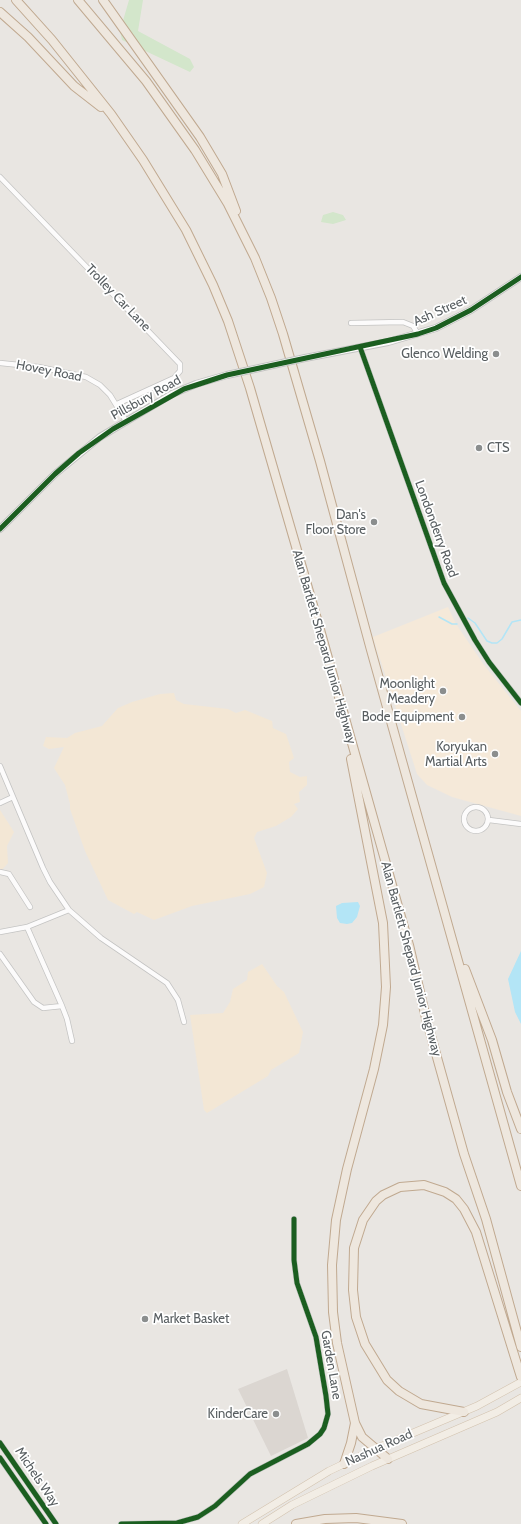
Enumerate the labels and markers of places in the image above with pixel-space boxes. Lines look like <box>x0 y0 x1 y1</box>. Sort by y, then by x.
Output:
place label: Glenco Welding <box>401 346 488 362</box>
marker: Glenco Welding <box>491 349 501 359</box>
place label: CTS <box>487 440 510 456</box>
marker: CTS <box>474 443 484 453</box>
place label: Dan's Floor Store <box>305 507 366 538</box>
marker: Dan's Floor Store <box>369 517 379 527</box>
place label: Moonlight Meadery <box>379 676 435 707</box>
marker: Moonlight Meadery <box>438 686 448 696</box>
place label: Bode Equipment <box>362 709 454 725</box>
marker: Bode Equipment <box>457 712 467 722</box>
place label: Koryukan Martial Arts <box>425 739 487 770</box>
marker: Koryukan Martial Arts <box>490 749 500 759</box>
place label: Market Basket <box>153 1311 229 1327</box>
marker: Market Basket <box>140 1314 150 1324</box>
place label: KinderCare <box>207 1406 268 1422</box>
marker: KinderCare <box>271 1409 281 1419</box>

